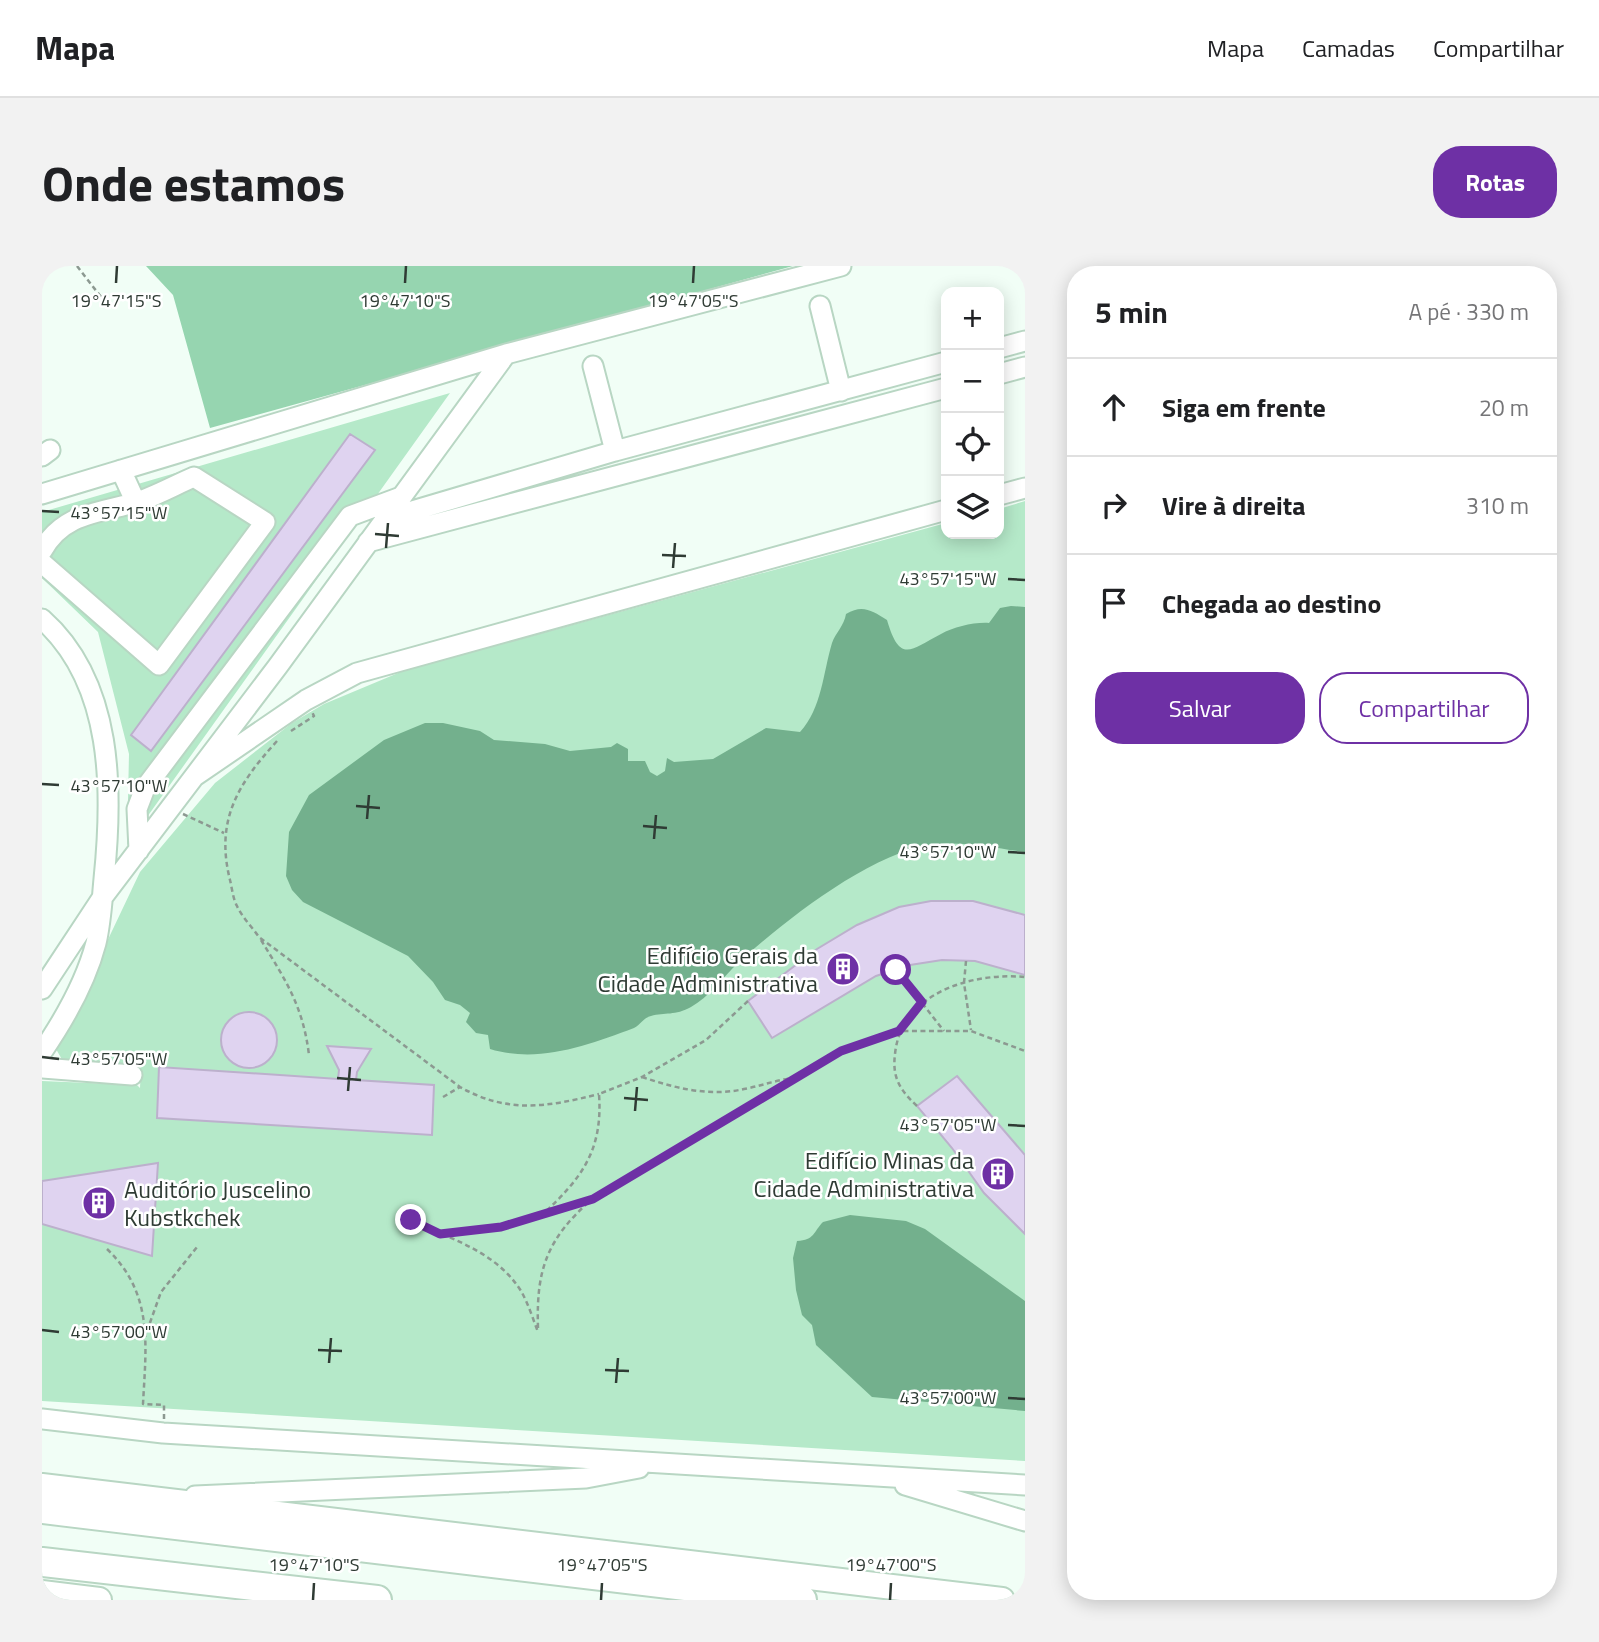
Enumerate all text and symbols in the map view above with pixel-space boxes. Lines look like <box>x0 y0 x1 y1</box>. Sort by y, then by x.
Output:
text: Mapa <box>35 23 115 73</box>
text: Mapa <box>1207 30 1264 66</box>
text: Camadas <box>1302 30 1395 66</box>
text: Compartilhar <box>1433 30 1564 66</box>
text: Onde estamos <box>42 145 345 220</box>
button: Rotas <box>1433 146 1557 218</box>
text: 19°47'15"S <box>71 287 161 314</box>
text: 19°47'10"S <box>360 287 450 314</box>
text: 19°47'05"S <box>648 287 738 314</box>
map controls <box>941 287 1004 539</box>
button: + <box>941 287 1004 350</box>
text: 5 min <box>1095 289 1168 335</box>
text: A pé · 330 m <box>1408 294 1529 329</box>
button: − <box>941 350 1004 413</box>
icon: ahead <box>1095 388 1133 426</box>
text: Siga em frente <box>1162 388 1326 427</box>
text: 20 m <box>1479 390 1529 425</box>
button: locate <box>941 413 1004 476</box>
button: layers <box>941 476 1004 539</box>
icon: right <box>1095 486 1133 524</box>
text: Vire à direita <box>1162 486 1305 525</box>
text: 310 m <box>1466 488 1529 523</box>
text: 43°57'15"W <box>71 499 168 526</box>
text: 43°57'15"W <box>900 565 997 592</box>
icon: arrive <box>1095 584 1133 622</box>
text: Chegada ao destino <box>1162 584 1381 623</box>
button: Salvar <box>1095 672 1305 744</box>
button: Compartilhar <box>1319 672 1529 744</box>
text: 43°57'10"W <box>71 772 168 799</box>
text: 43°57'10"W <box>900 838 997 865</box>
place label: Edifício Gerais da Cidade Administrativa <box>598 937 818 1001</box>
building icon: Edifício Gerais da Cidade Administrativa <box>824 950 862 988</box>
route start <box>880 954 911 985</box>
text: 43°57'05"W <box>71 1045 168 1072</box>
text: 43°57'05"W <box>900 1111 997 1138</box>
place label: Edifício Minas da Cidade Administrativa <box>754 1142 974 1206</box>
building icon: Edifício Minas da Cidade Administrativa <box>979 1155 1017 1193</box>
place label: Auditório Juscelino Kubstkchek <box>124 1171 311 1235</box>
building icon: Auditório Juscelino Kubstkchek <box>80 1184 118 1222</box>
route end <box>395 1204 426 1235</box>
text: 43°57'00"W <box>71 1318 168 1345</box>
text: 43°57'00"W <box>900 1384 997 1411</box>
text: 19°47'10"S <box>269 1551 359 1578</box>
text: 19°47'05"S <box>557 1551 647 1578</box>
text: 19°47'00"S <box>846 1551 936 1578</box>

